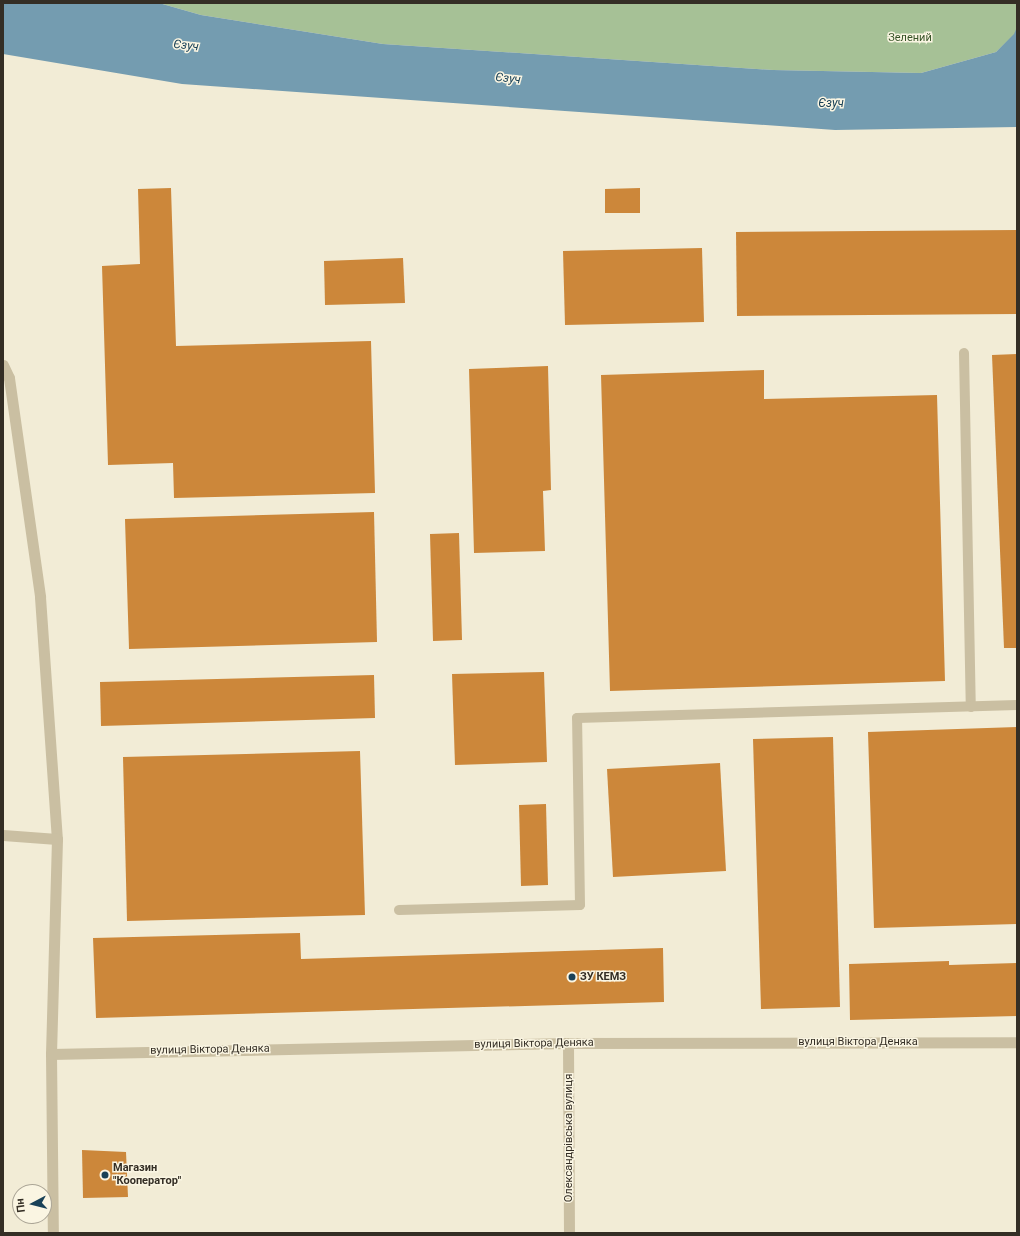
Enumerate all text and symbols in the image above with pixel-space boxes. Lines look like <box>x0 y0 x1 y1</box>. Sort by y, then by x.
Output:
park label: Зелений <box>888 31 932 45</box>
water label: Єзуч <box>173 38 199 54</box>
water label: Єзуч <box>495 71 521 87</box>
water label: Єзуч <box>818 97 844 111</box>
place label: ЗУ КЕМЗ <box>580 970 626 984</box>
marker: ЗУ КЕМЗ <box>567 972 577 982</box>
street label: вулиця Віктора Деняка <box>798 1035 918 1049</box>
street label: вулиця Віктора Деняка <box>474 1036 594 1052</box>
street label: вулиця Віктора Деняка <box>150 1042 270 1058</box>
street label: Олександрівська вулиця <box>562 1074 576 1202</box>
place label: Магазин "Кооператор" <box>113 1162 181 1188</box>
marker: Магазин "Кооператор" <box>100 1170 110 1180</box>
north arrow <box>12 1184 52 1224</box>
text: Пн <box>13 1198 28 1213</box>

